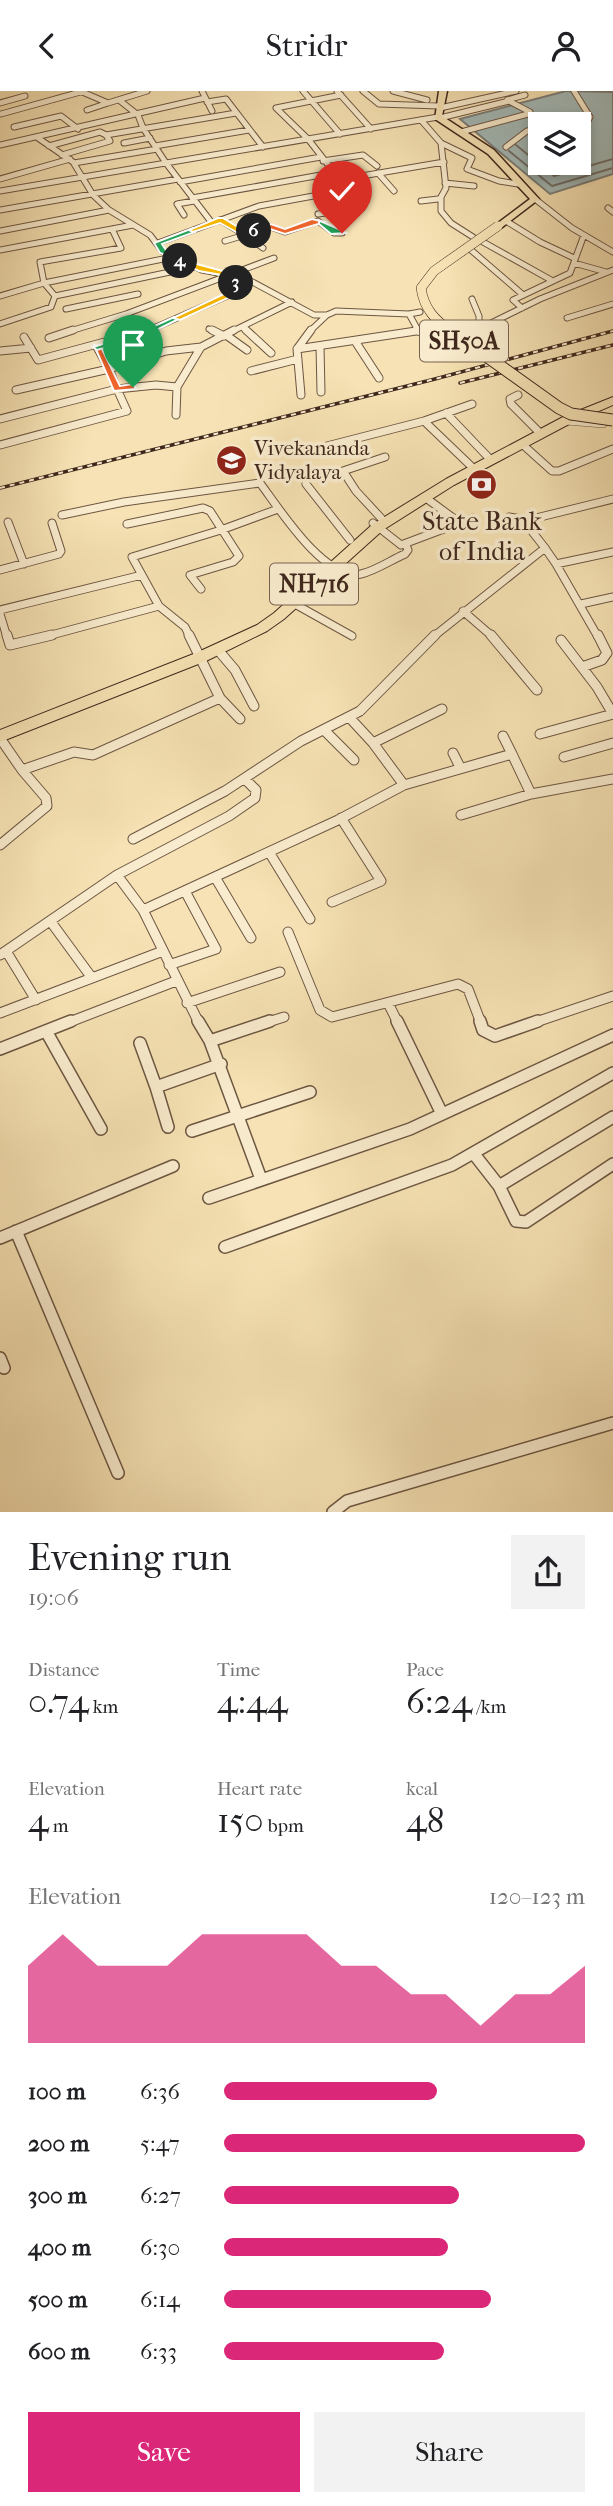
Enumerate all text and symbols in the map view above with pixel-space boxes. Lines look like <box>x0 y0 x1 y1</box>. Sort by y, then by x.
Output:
icon: back <box>28 27 66 65</box>
text: Stridr <box>266 27 347 64</box>
icon: person <box>547 27 585 65</box>
map controls <box>528 112 591 175</box>
button: layers <box>528 112 591 175</box>
pin <box>312 161 372 233</box>
icon: check <box>323 172 361 210</box>
pin: 6 <box>236 213 272 249</box>
text: 6 <box>248 219 259 241</box>
pin: 4 <box>162 243 198 279</box>
text: 4 <box>174 249 185 271</box>
pin: 3 <box>218 265 254 301</box>
text: 3 <box>232 271 239 293</box>
pin <box>103 315 163 387</box>
road number: SH50A <box>420 321 508 361</box>
icon: arrive <box>114 326 152 364</box>
place label: Vivekananda Vidyalaya <box>253 436 370 484</box>
school or university icon: Vivekananda Vidyalaya <box>214 443 248 477</box>
bank icon: State Bank of India <box>465 468 499 502</box>
place label: State Bank of India <box>422 506 543 567</box>
road number: NH716 <box>270 563 358 605</box>
text: Evening run <box>28 1535 231 1580</box>
button: share <box>511 1535 585 1609</box>
text: 19:06 <box>28 1584 79 1611</box>
text: Distance <box>28 1659 99 1681</box>
text: Time <box>217 1659 260 1681</box>
text: Pace <box>406 1659 444 1681</box>
text: 0.74 <box>28 1681 89 1722</box>
text: 4:44 <box>217 1681 288 1722</box>
text: 6:24 <box>406 1681 472 1722</box>
text: km <box>89 1696 118 1718</box>
text: /km <box>472 1696 506 1718</box>
text: Elevation <box>28 1778 105 1800</box>
text: Heart rate <box>217 1778 302 1800</box>
text: kcal <box>406 1778 438 1800</box>
text: 4 <box>28 1800 49 1841</box>
text: 150 <box>217 1800 264 1841</box>
text: 48 <box>406 1800 444 1841</box>
text: m <box>49 1815 69 1837</box>
text: bpm <box>264 1815 304 1837</box>
text: Elevation <box>28 1883 121 1910</box>
text: 120–123 m <box>489 1883 585 1910</box>
text: 100 m <box>28 2078 86 2105</box>
text: 6:36 <box>140 2078 180 2105</box>
text: 200 m <box>28 2130 89 2157</box>
text: 5:47 <box>140 2130 180 2157</box>
text: 300 m <box>28 2182 87 2209</box>
text: 6:27 <box>140 2182 181 2209</box>
text: 400 m <box>28 2234 91 2261</box>
text: 6:30 <box>140 2234 180 2261</box>
text: 500 m <box>28 2286 87 2313</box>
text: 6:14 <box>140 2286 180 2313</box>
text: 600 m <box>28 2338 90 2365</box>
text: 6:33 <box>140 2338 177 2365</box>
button: Save <box>28 2412 300 2492</box>
button: Share <box>314 2412 585 2492</box>

